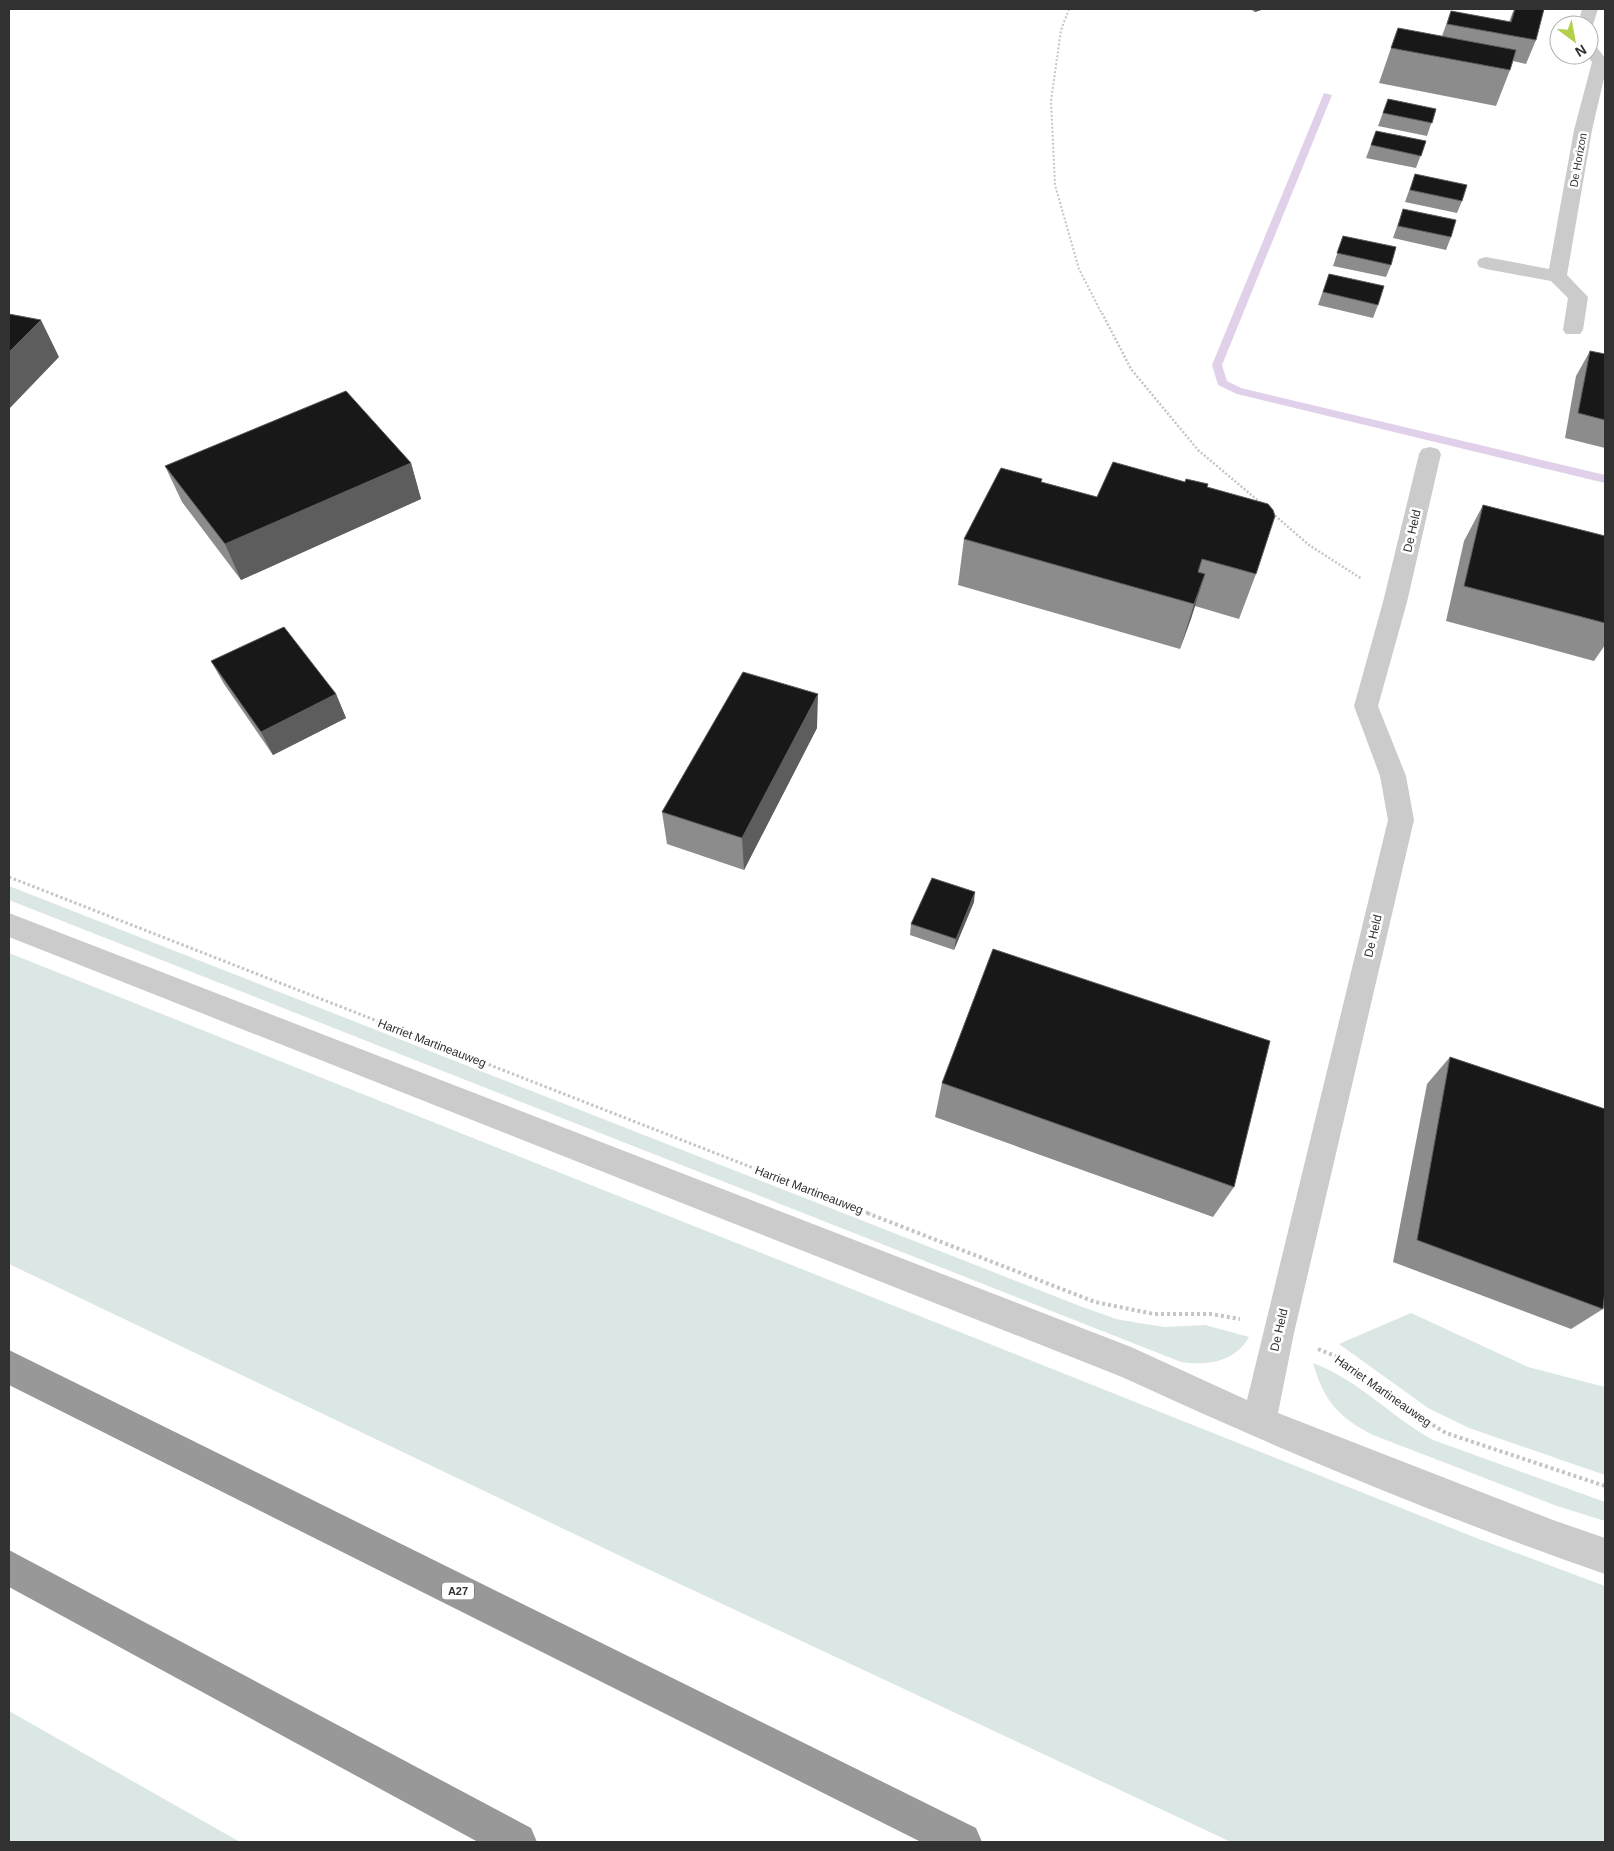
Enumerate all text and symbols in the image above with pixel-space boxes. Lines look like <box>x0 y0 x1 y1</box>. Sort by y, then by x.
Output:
north arrow <box>1549 15 1599 65</box>
text: N <box>1572 42 1589 60</box>
street label: De Horizon <box>1567 132 1589 188</box>
street label: De Held <box>1400 508 1424 554</box>
street label: De Held <box>1361 913 1385 959</box>
street label: Harriet Martineauweg <box>376 1016 488 1070</box>
street label: Harriet Martineauweg <box>753 1163 865 1217</box>
street label: De Held <box>1267 1307 1291 1353</box>
street label: Harriet Martineauweg <box>1332 1352 1434 1430</box>
road number: A27 <box>442 1582 474 1600</box>

